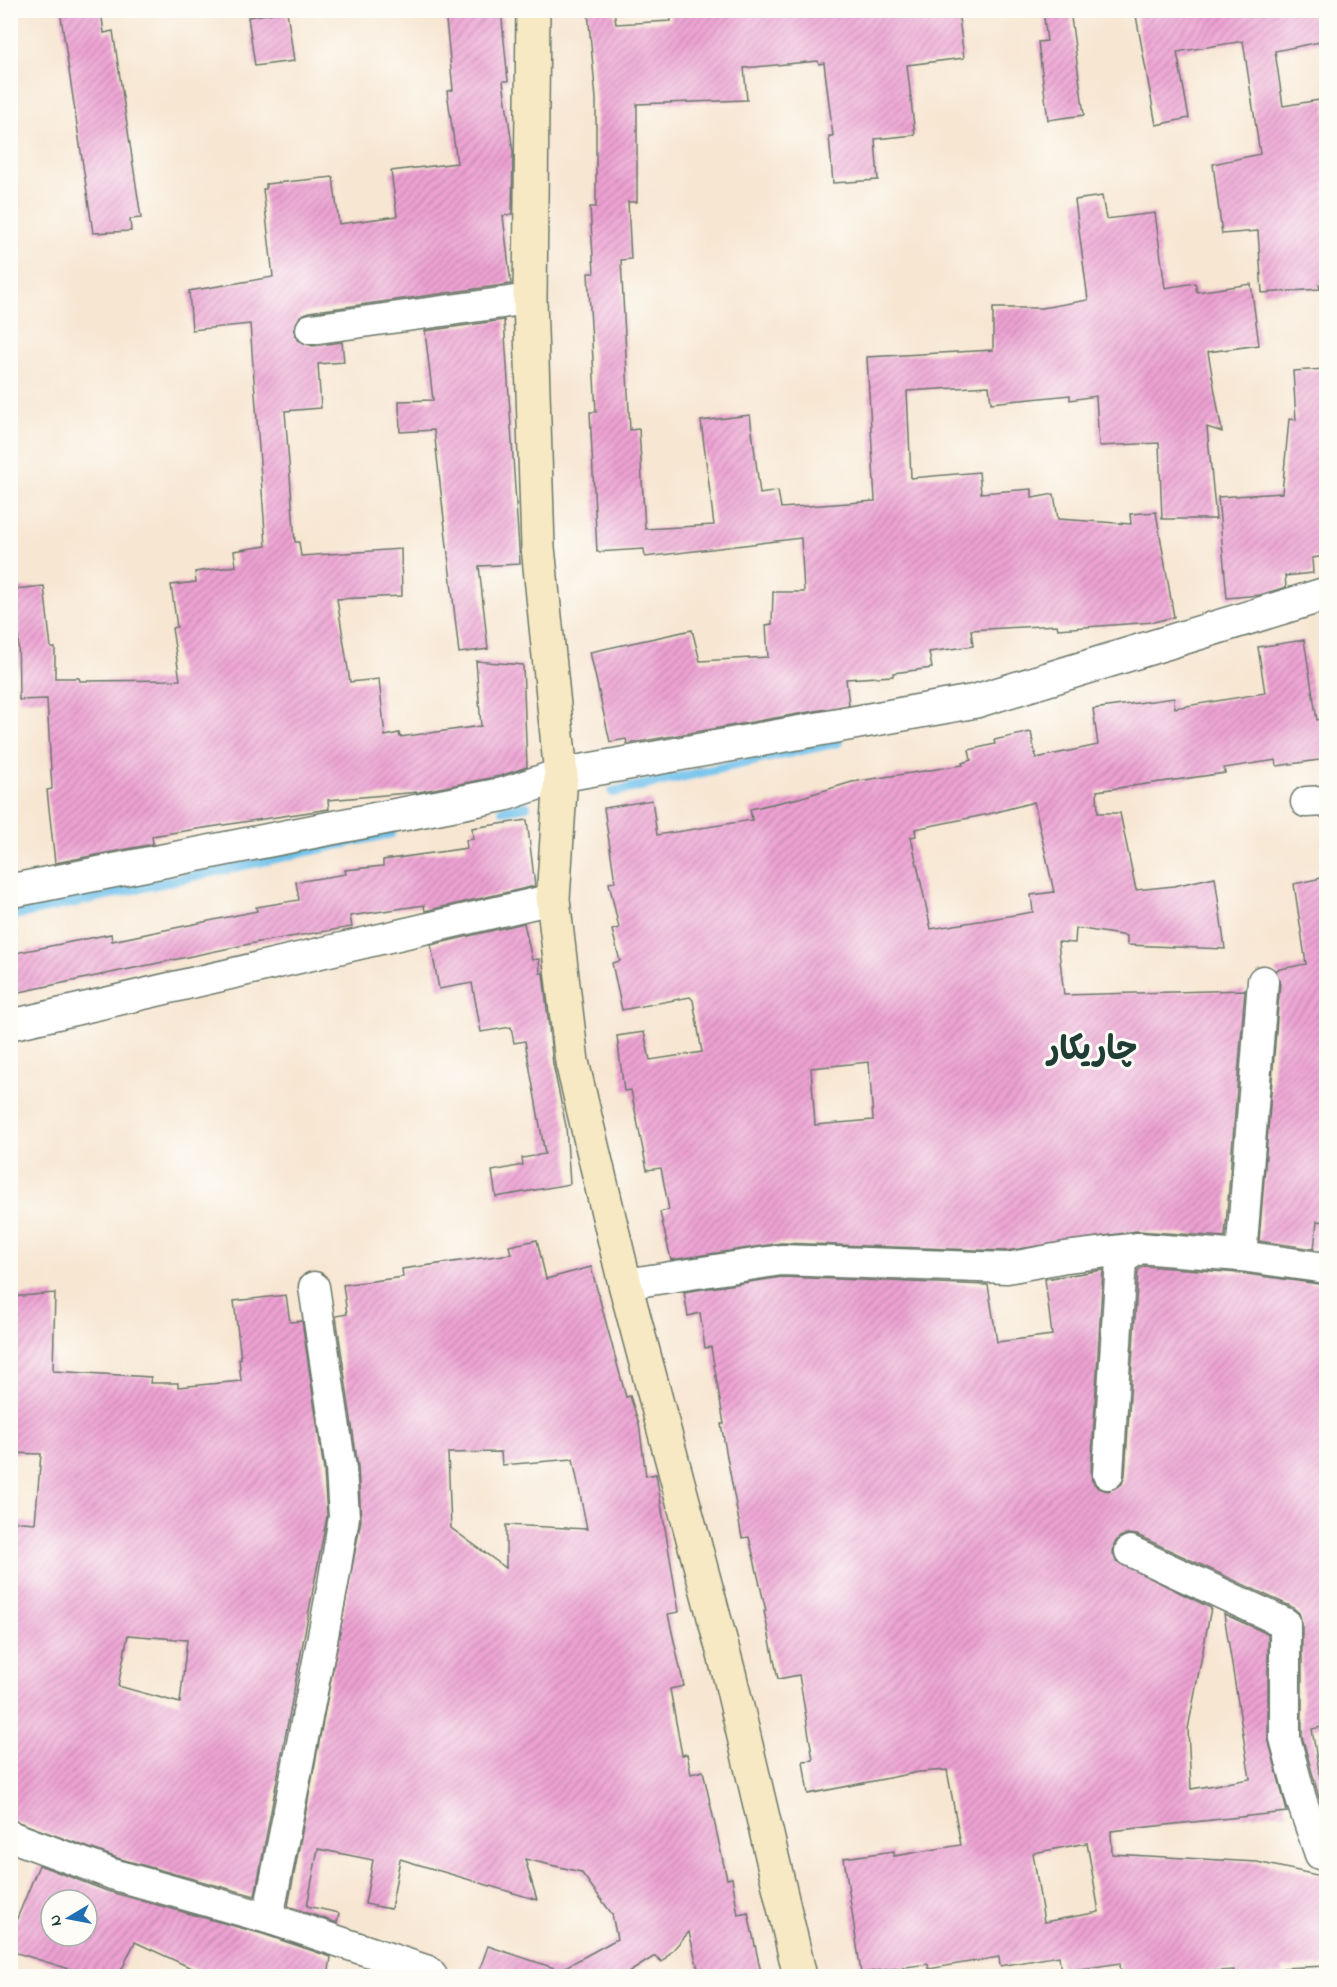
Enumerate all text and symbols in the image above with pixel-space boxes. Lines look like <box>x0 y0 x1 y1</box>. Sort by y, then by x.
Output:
district label: چاریکار <box>1045 1027 1137 1075</box>
north arrow <box>39 1888 99 1948</box>
text: N <box>43 1913 69 1928</box>

